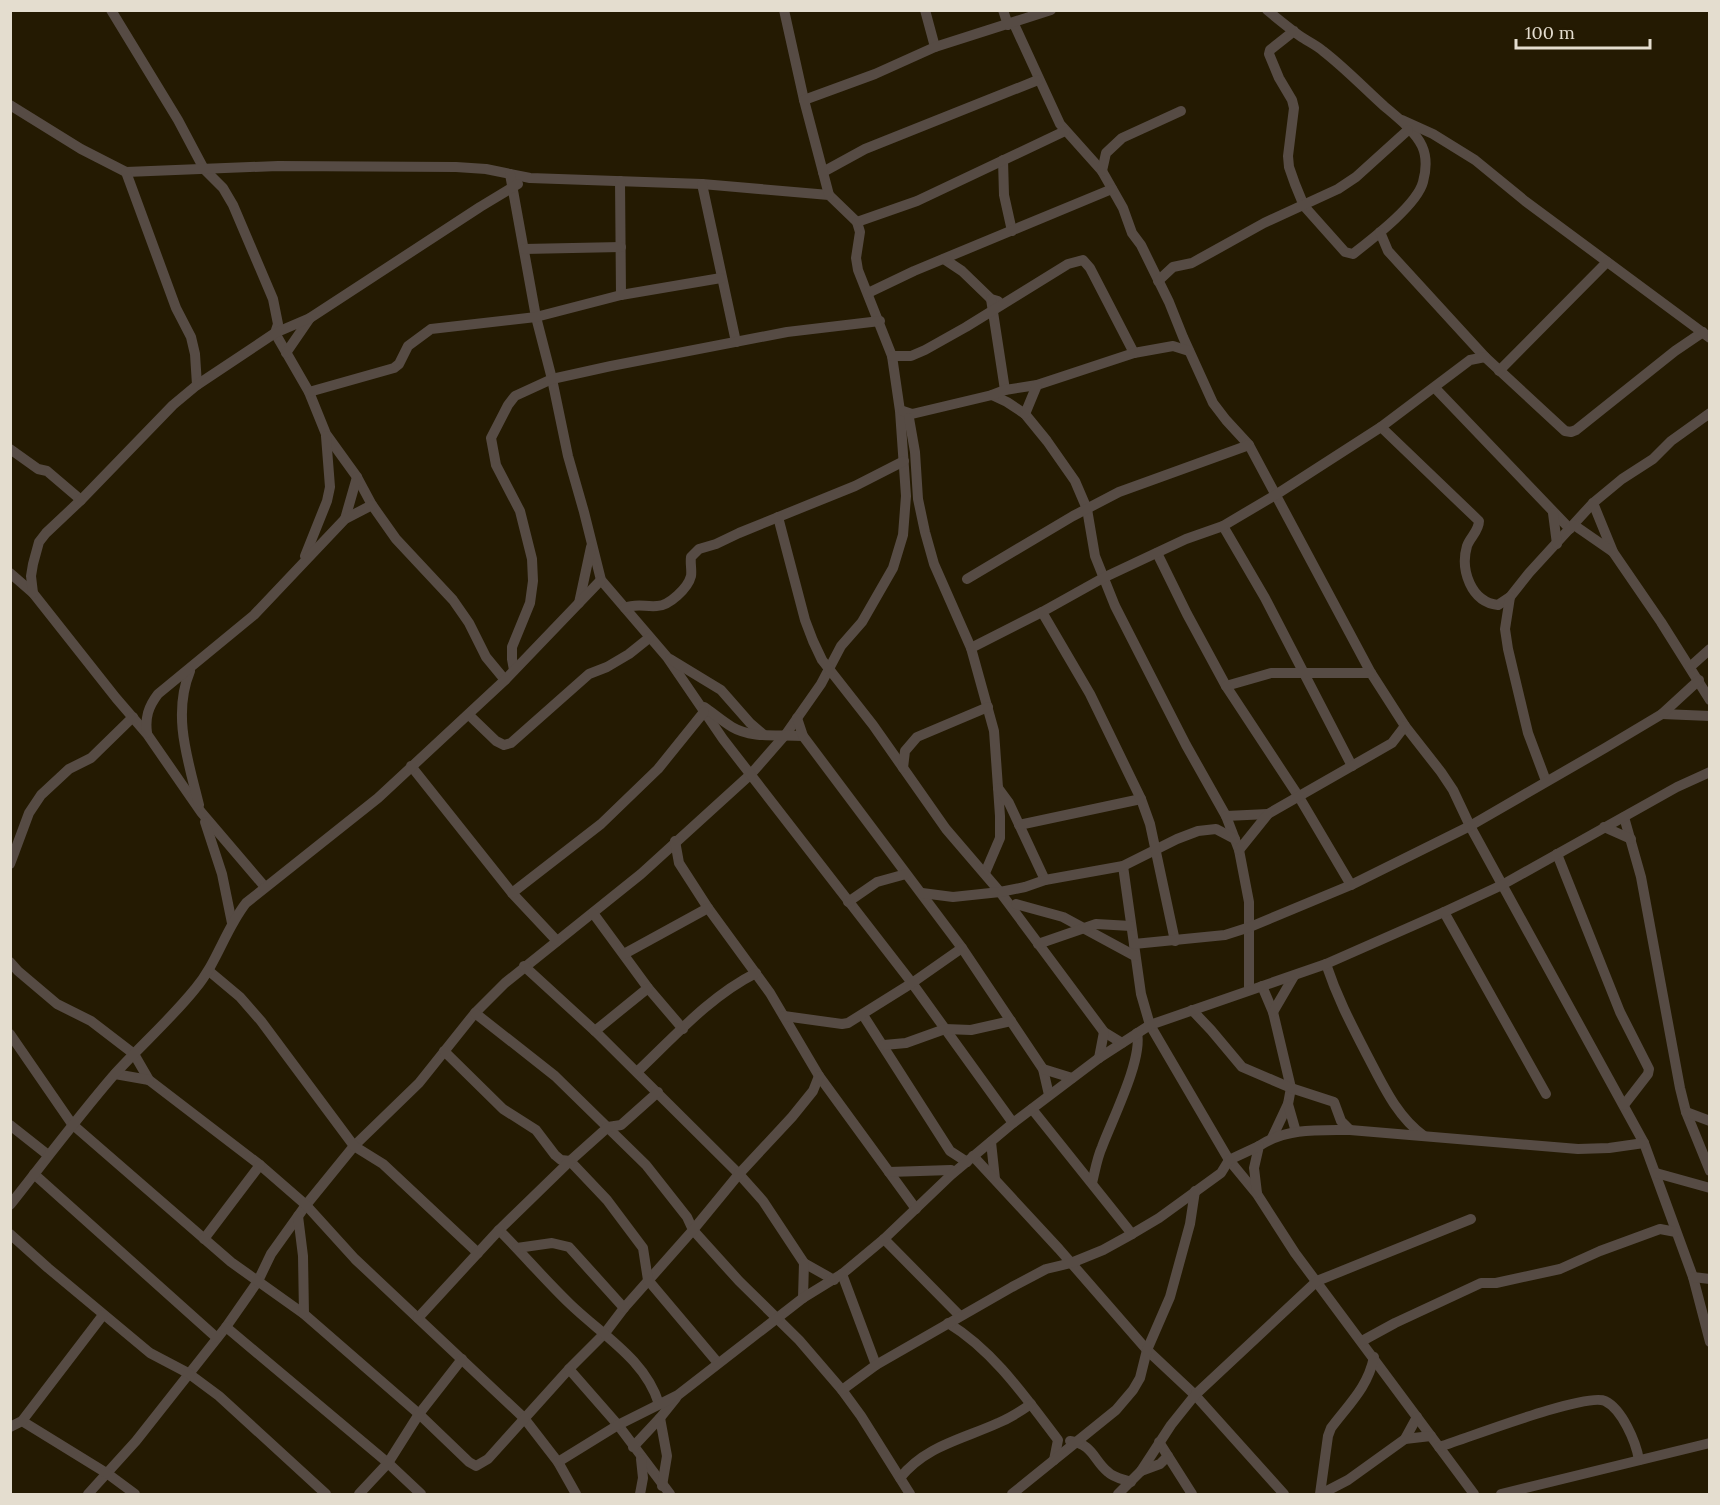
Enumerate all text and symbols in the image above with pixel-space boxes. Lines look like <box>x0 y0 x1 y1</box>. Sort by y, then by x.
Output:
scale bar <box>1516 12 1650 50</box>
text: 100 m <box>1525 21 1575 44</box>

